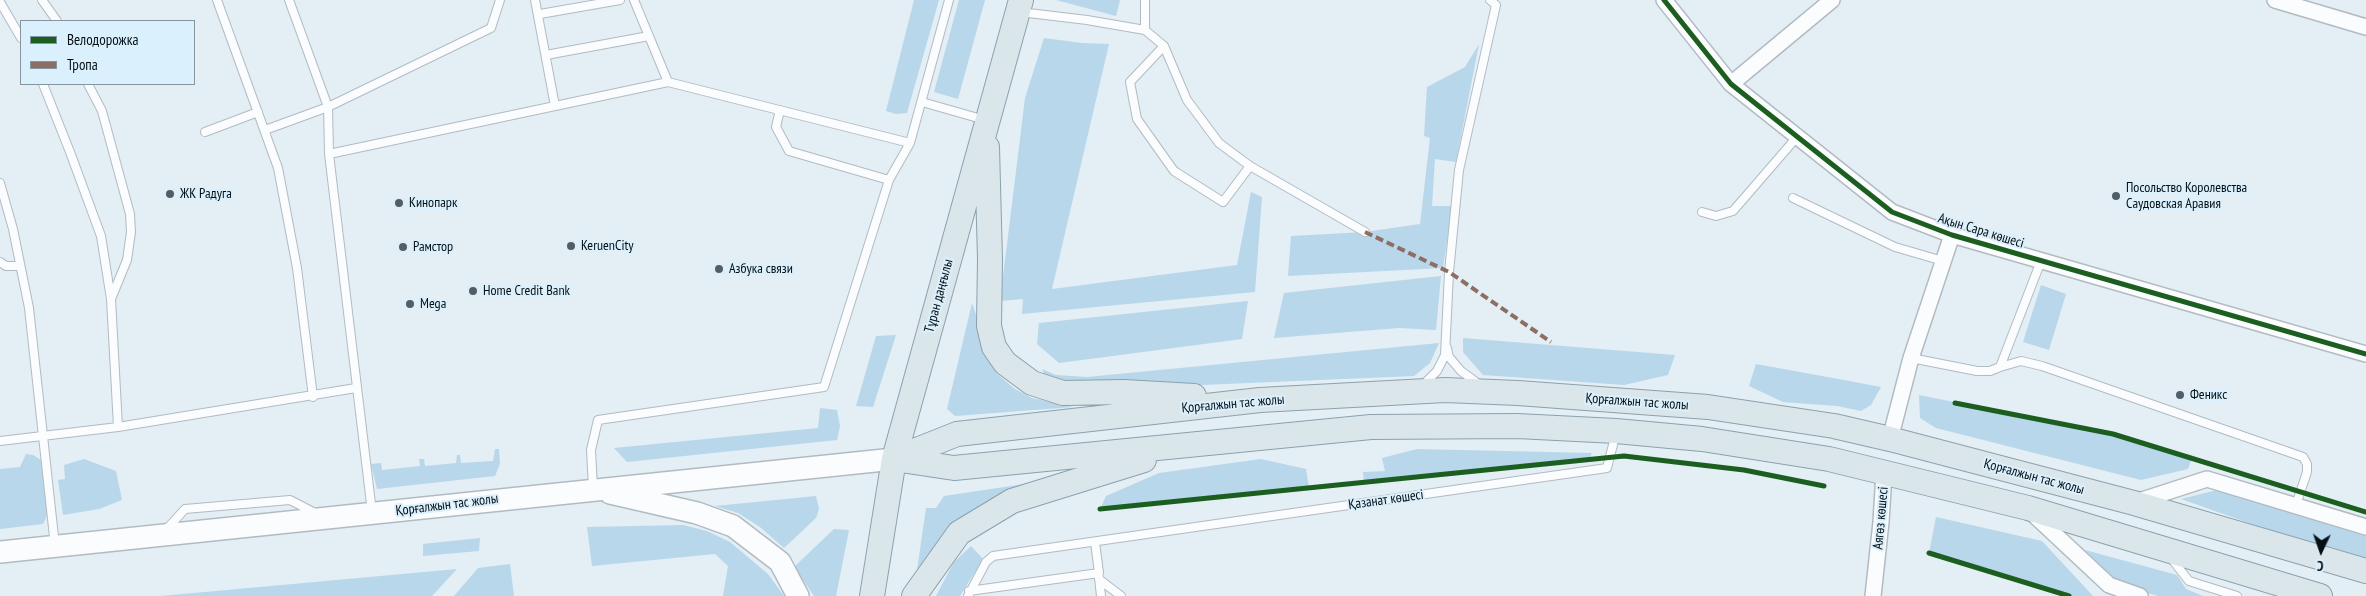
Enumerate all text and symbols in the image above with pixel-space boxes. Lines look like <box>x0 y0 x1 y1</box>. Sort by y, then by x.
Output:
legend <box>20 20 195 85</box>
text: Велодорожка <box>67 30 138 49</box>
text: Тропа <box>67 55 98 74</box>
place label: Посольство Королевства Саудовская Аравия <box>2126 180 2247 212</box>
place label: ЖК Радуга <box>180 186 232 202</box>
marker: ЖК Радуга <box>164 188 176 200</box>
marker: Посольство Королевства Саудовская Аравия <box>2110 190 2122 202</box>
place label: Кинопарк <box>409 195 457 211</box>
marker: Кинопарк <box>393 197 405 209</box>
street label: Ақын Сара көшесі <box>1936 210 2026 252</box>
place label: KeruenCity <box>581 238 633 254</box>
place label: Рамстор <box>413 239 453 255</box>
marker: KeruenCity <box>565 240 577 252</box>
marker: Рамстор <box>397 241 409 253</box>
street label: Тұран даңғылы <box>921 257 957 335</box>
place label: Азбука связи <box>729 261 793 277</box>
marker: Азбука связи <box>713 263 725 275</box>
place label: Home Credit Bank <box>483 283 570 299</box>
marker: Home Credit Bank <box>467 285 479 297</box>
place label: Mega <box>420 296 446 312</box>
marker: Mega <box>404 298 416 310</box>
place label: Феникс <box>2190 387 2227 403</box>
marker: Феникс <box>2174 389 2186 401</box>
street label: Қорғалжын тас жолы <box>1585 390 1689 414</box>
street label: Қорғалжын тас жолы <box>1181 391 1285 417</box>
street label: Қорғалжын тас жолы <box>1982 456 2086 498</box>
street label: Қазанат көшесі <box>1347 486 1425 514</box>
street label: Аягөз көшесі <box>1870 486 1892 550</box>
street label: Қорғалжын тас жолы <box>395 490 499 520</box>
north arrow <box>2296 526 2346 576</box>
text: С <box>2317 557 2324 575</box>

